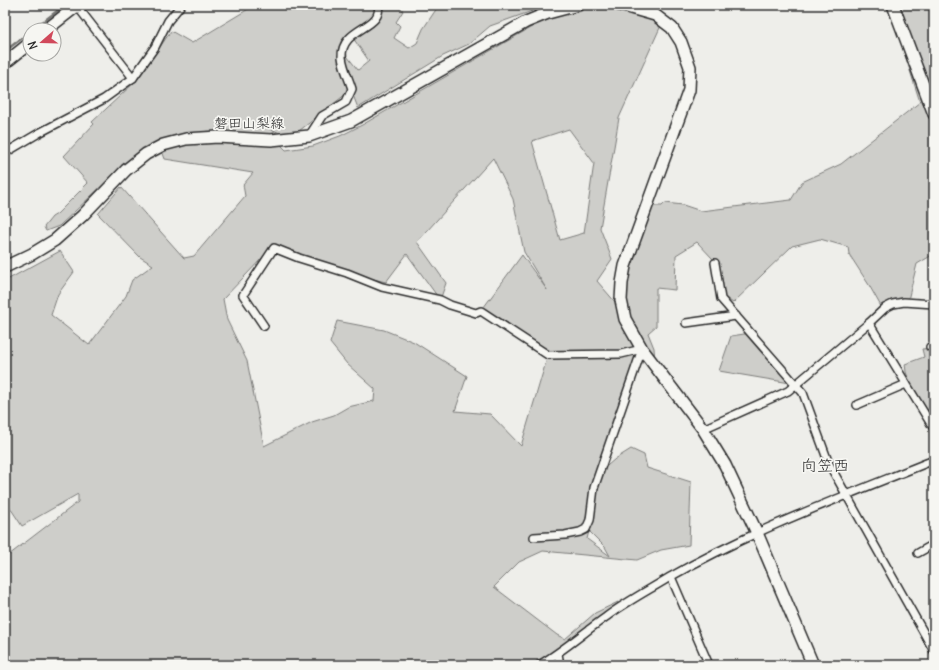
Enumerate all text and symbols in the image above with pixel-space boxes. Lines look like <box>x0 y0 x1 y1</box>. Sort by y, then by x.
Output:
north arrow <box>22 22 62 62</box>
text: N <box>25 39 40 51</box>
street label: 磐田山梨線 <box>214 114 284 132</box>
district label: 向笠西 <box>801 455 849 475</box>

